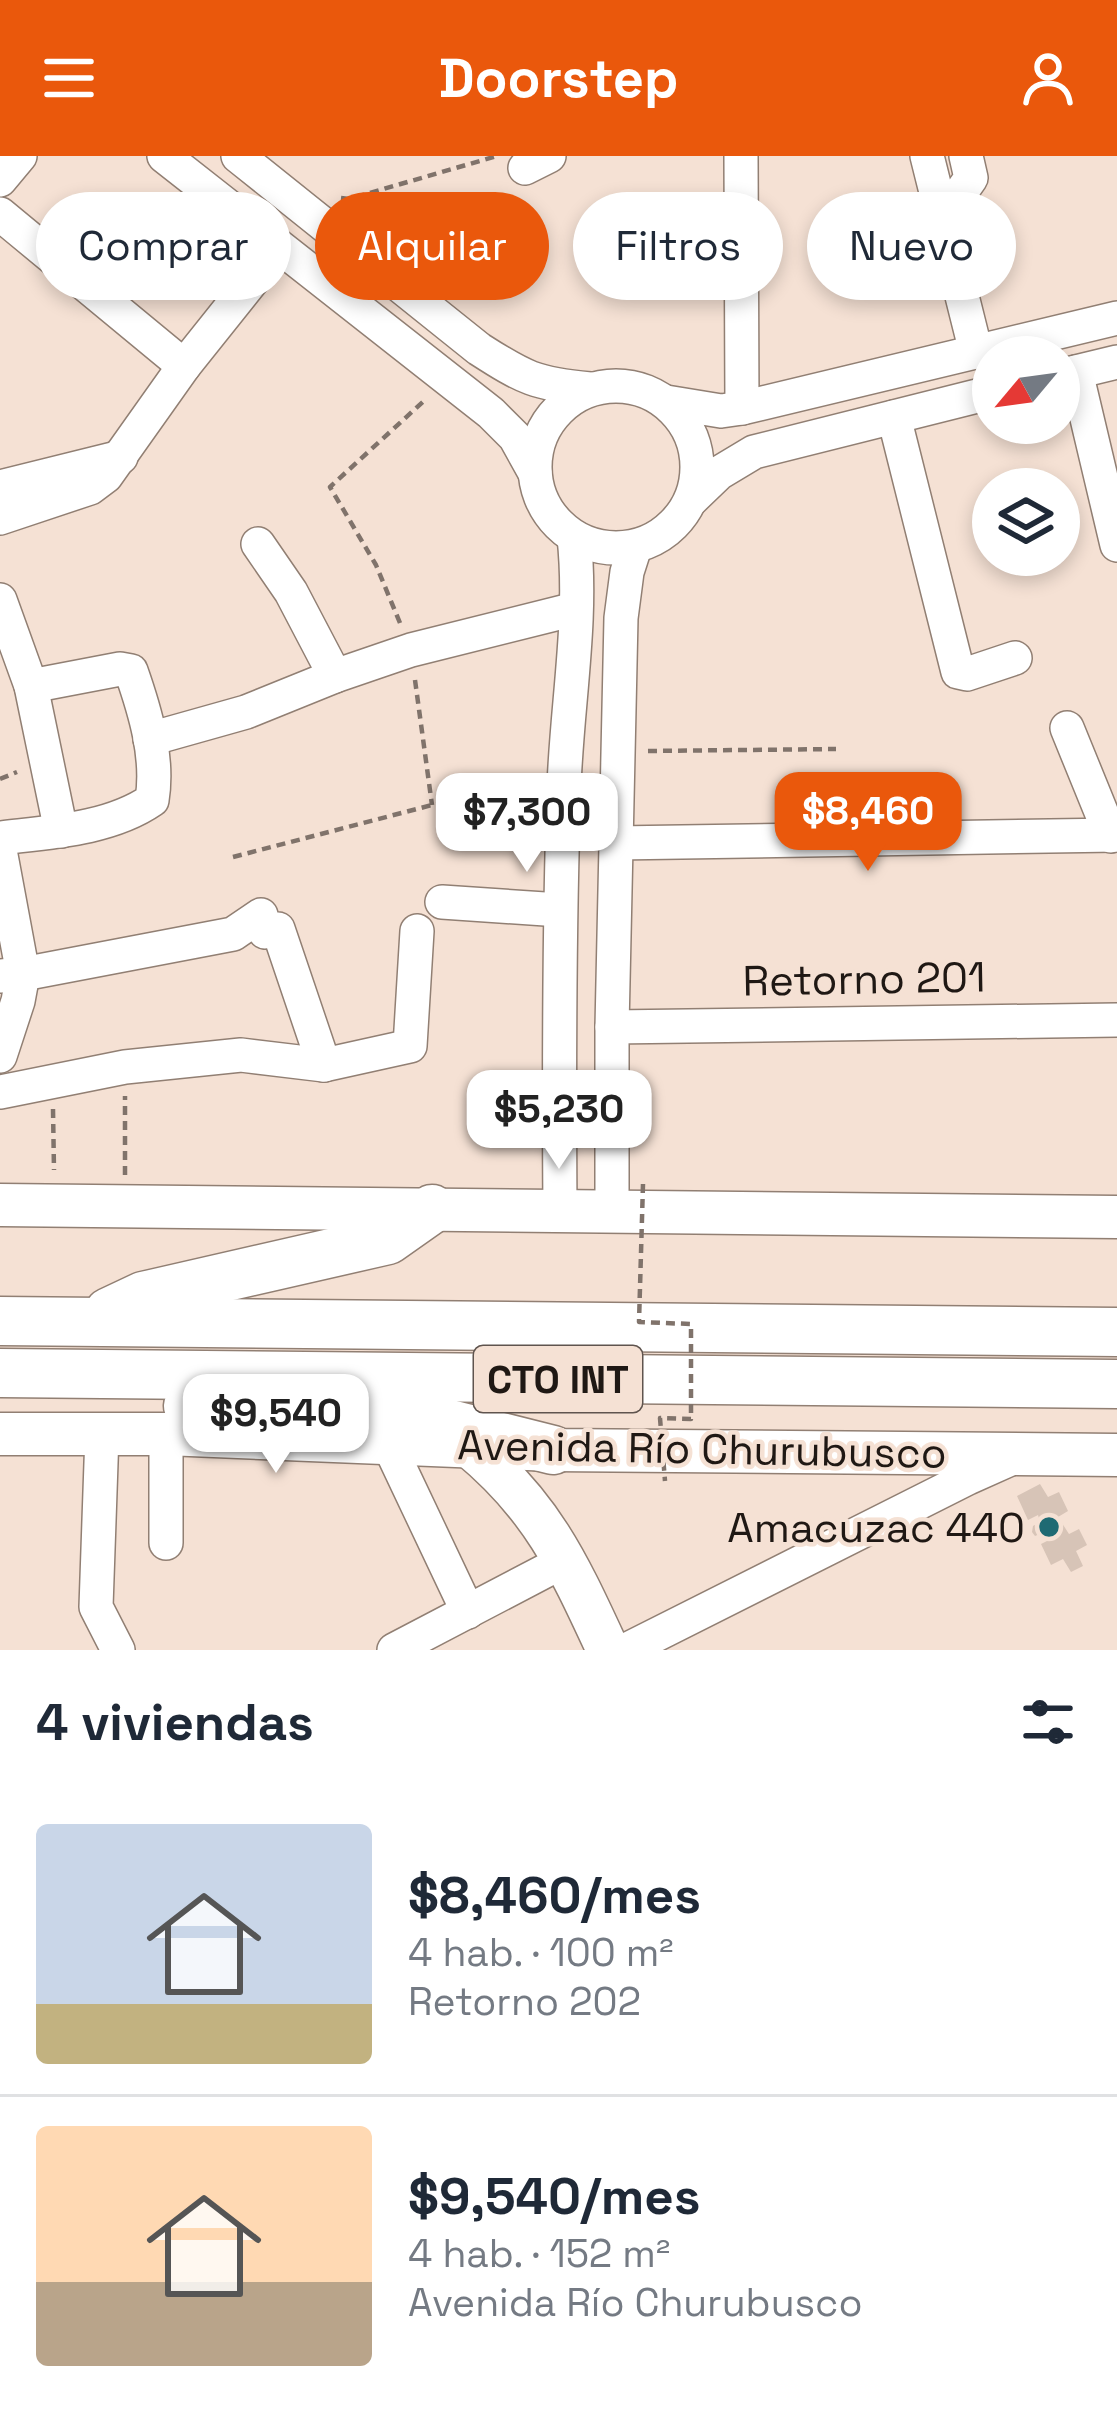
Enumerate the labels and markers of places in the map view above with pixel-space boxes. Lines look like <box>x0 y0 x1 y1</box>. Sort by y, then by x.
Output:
pin: $8,460 <box>770 772 966 874</box>
pin: $7,300 <box>429 773 625 875</box>
pin: $5,230 <box>461 1070 657 1172</box>
pin: $9,540 <box>178 1374 374 1476</box>
place label: Amacuzac 440 <box>727 1501 1025 1554</box>
marker: Amacuzac 440 <box>1036 1514 1062 1540</box>

